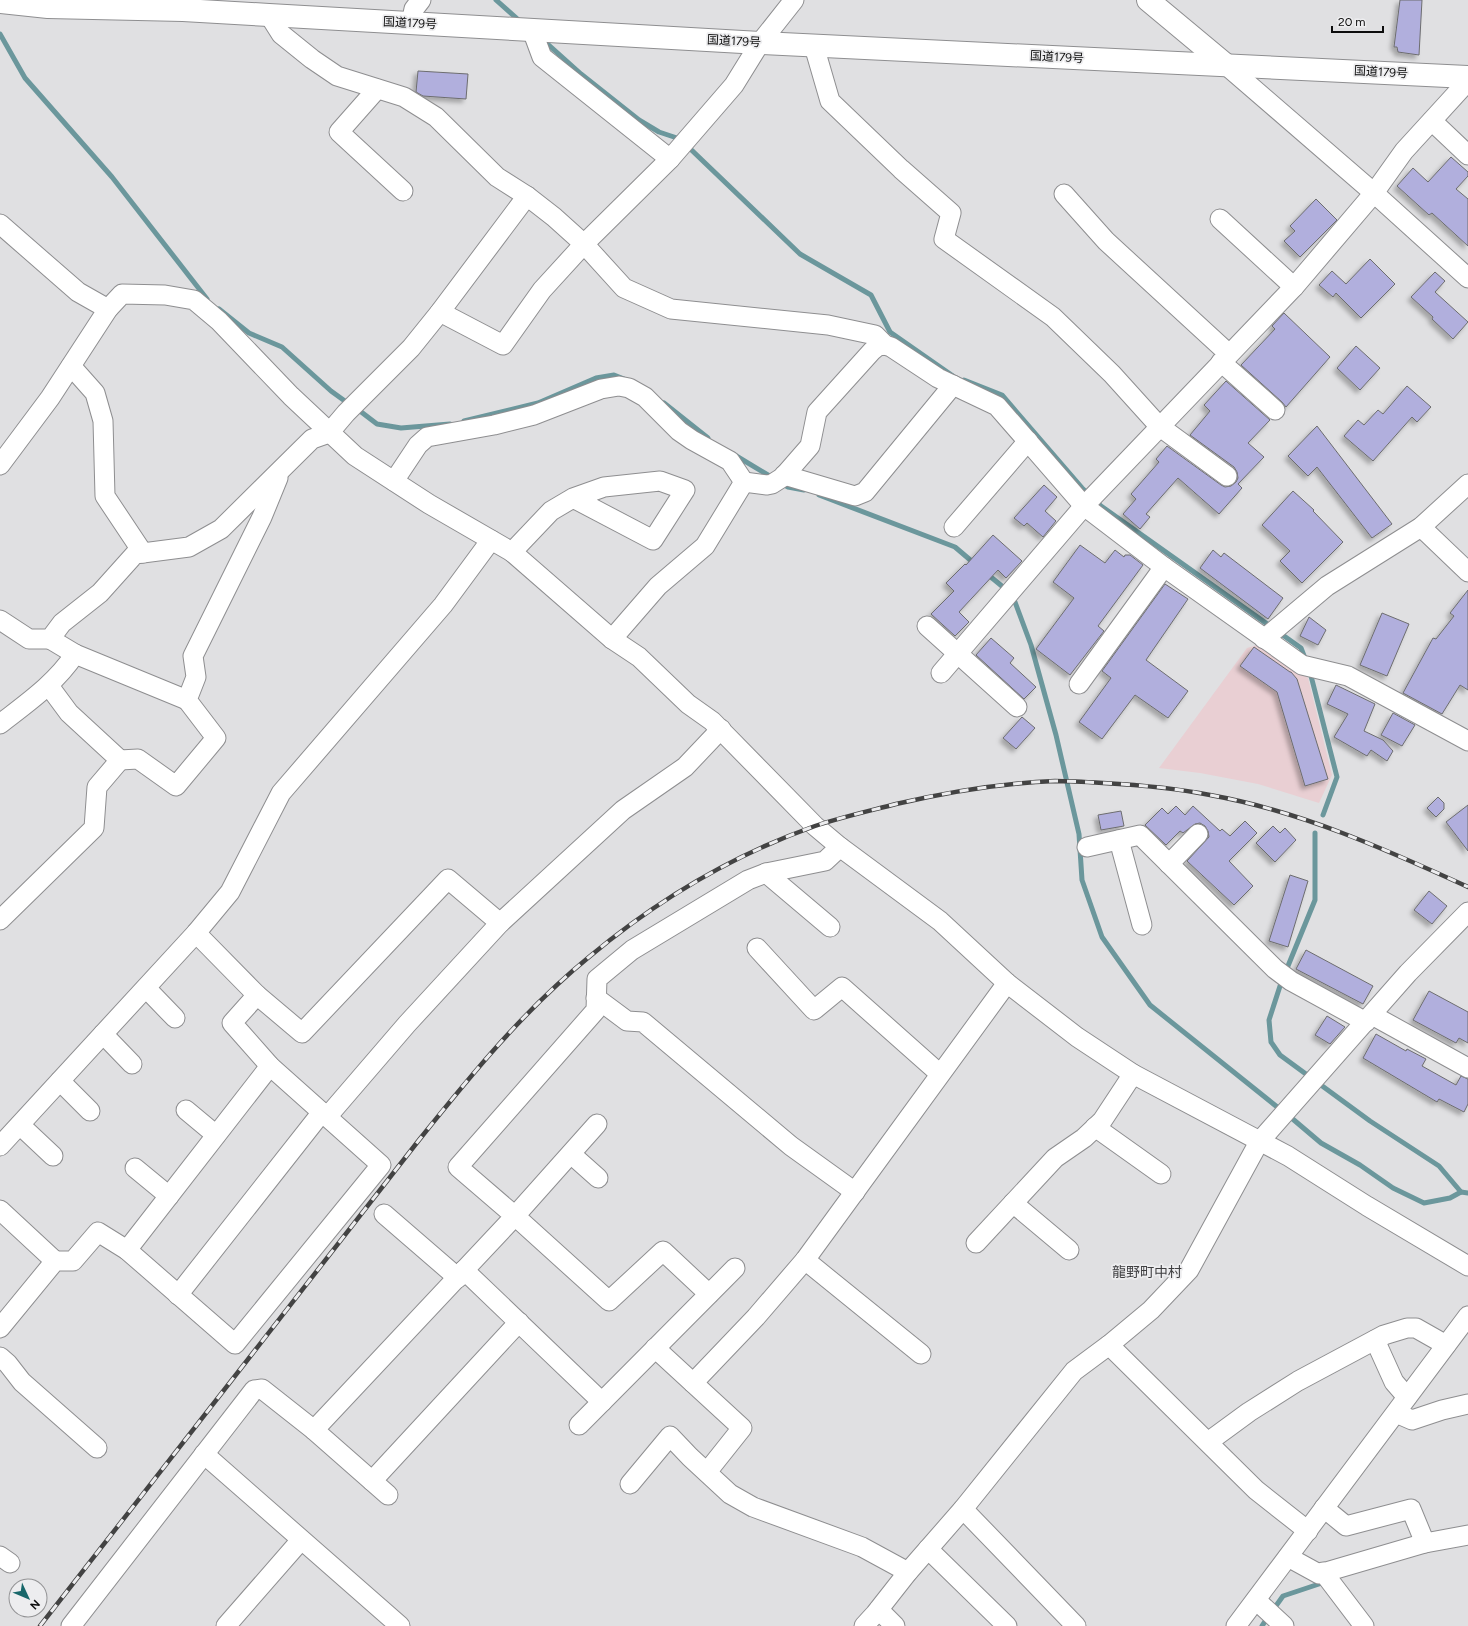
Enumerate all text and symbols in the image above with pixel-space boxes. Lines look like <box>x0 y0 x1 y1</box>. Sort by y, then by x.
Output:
scale bar <box>1332 8 1383 34</box>
street label: 国道179号 <box>383 15 437 31</box>
text: 20 m <box>1338 15 1366 29</box>
street label: 国道179号 <box>707 33 761 49</box>
street label: 国道179号 <box>1030 49 1084 65</box>
street label: 国道179号 <box>1354 64 1408 80</box>
district label: 龍野町中村 <box>1112 1264 1182 1281</box>
north arrow <box>8 1578 48 1618</box>
text: N <box>27 1597 42 1612</box>

